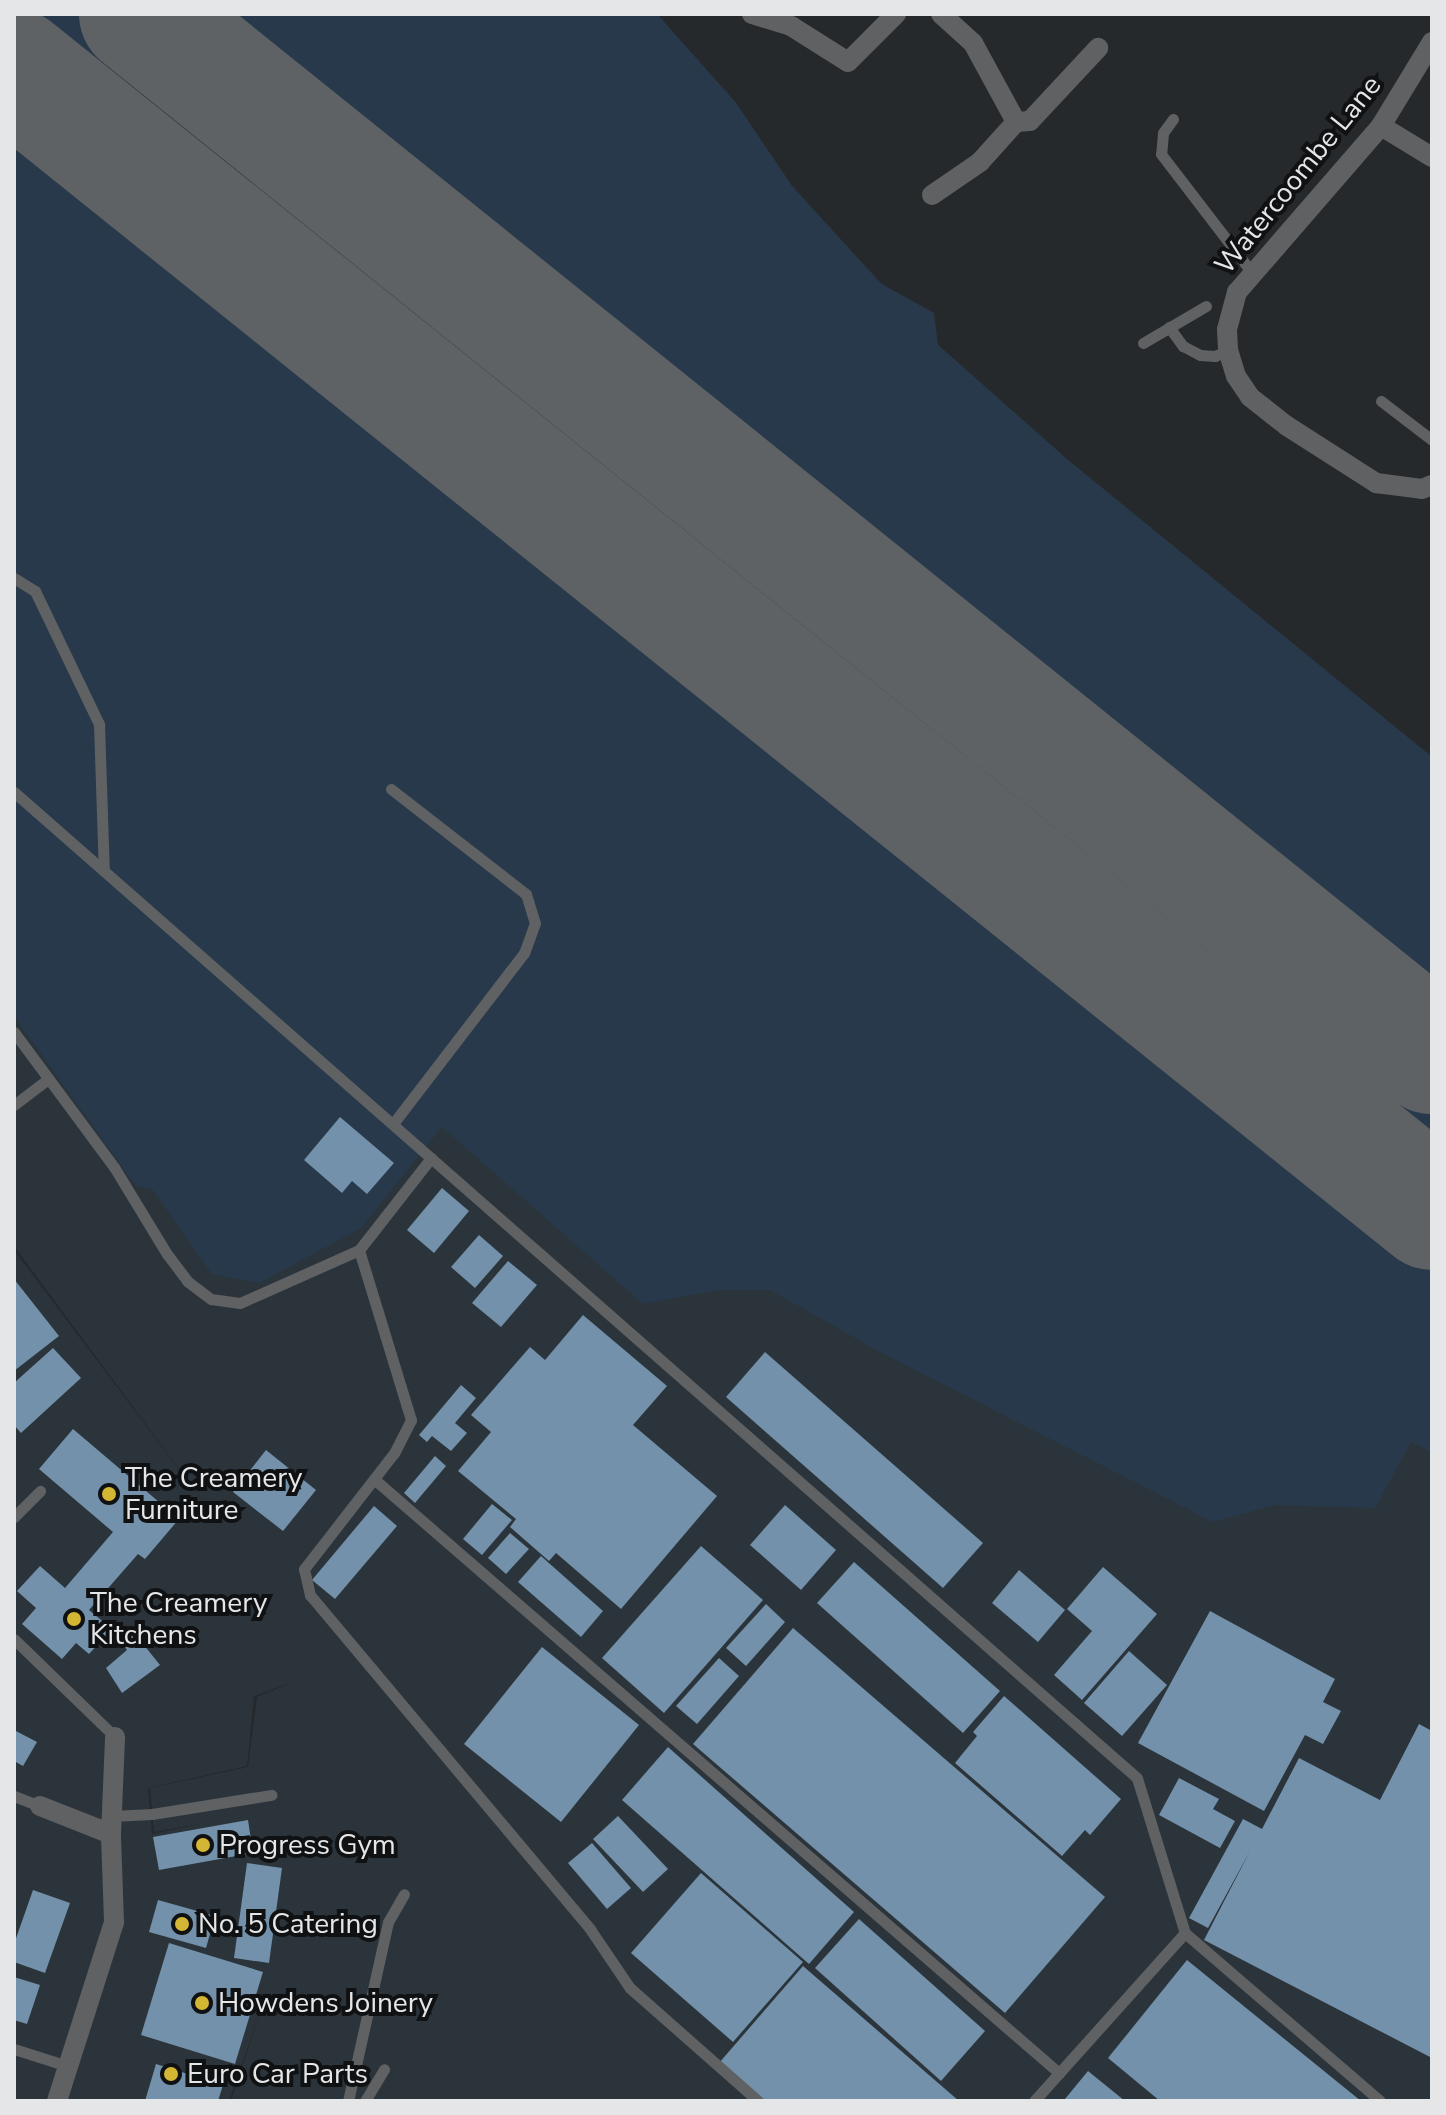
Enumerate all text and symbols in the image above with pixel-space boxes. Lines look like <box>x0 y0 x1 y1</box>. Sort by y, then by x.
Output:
street label: Watercoombe Lane <box>1208 69 1388 281</box>
place label: The Creamery Furniture <box>125 1461 302 1527</box>
marker: The Creamery Furniture <box>100 1485 118 1503</box>
place label: The Creamery Kitchens <box>90 1586 267 1652</box>
marker: The Creamery Kitchens <box>65 1610 83 1628</box>
place label: Progress Gym <box>219 1828 396 1862</box>
marker: Progress Gym <box>194 1836 212 1854</box>
place label: No. 5 Catering <box>198 1907 378 1941</box>
marker: No. 5 Catering <box>173 1915 191 1933</box>
place label: Howdens Joinery <box>218 1986 433 2020</box>
marker: Howdens Joinery <box>193 1994 211 2012</box>
place label: Euro Car Parts <box>187 2057 368 2091</box>
marker: Euro Car Parts <box>162 2065 180 2083</box>

